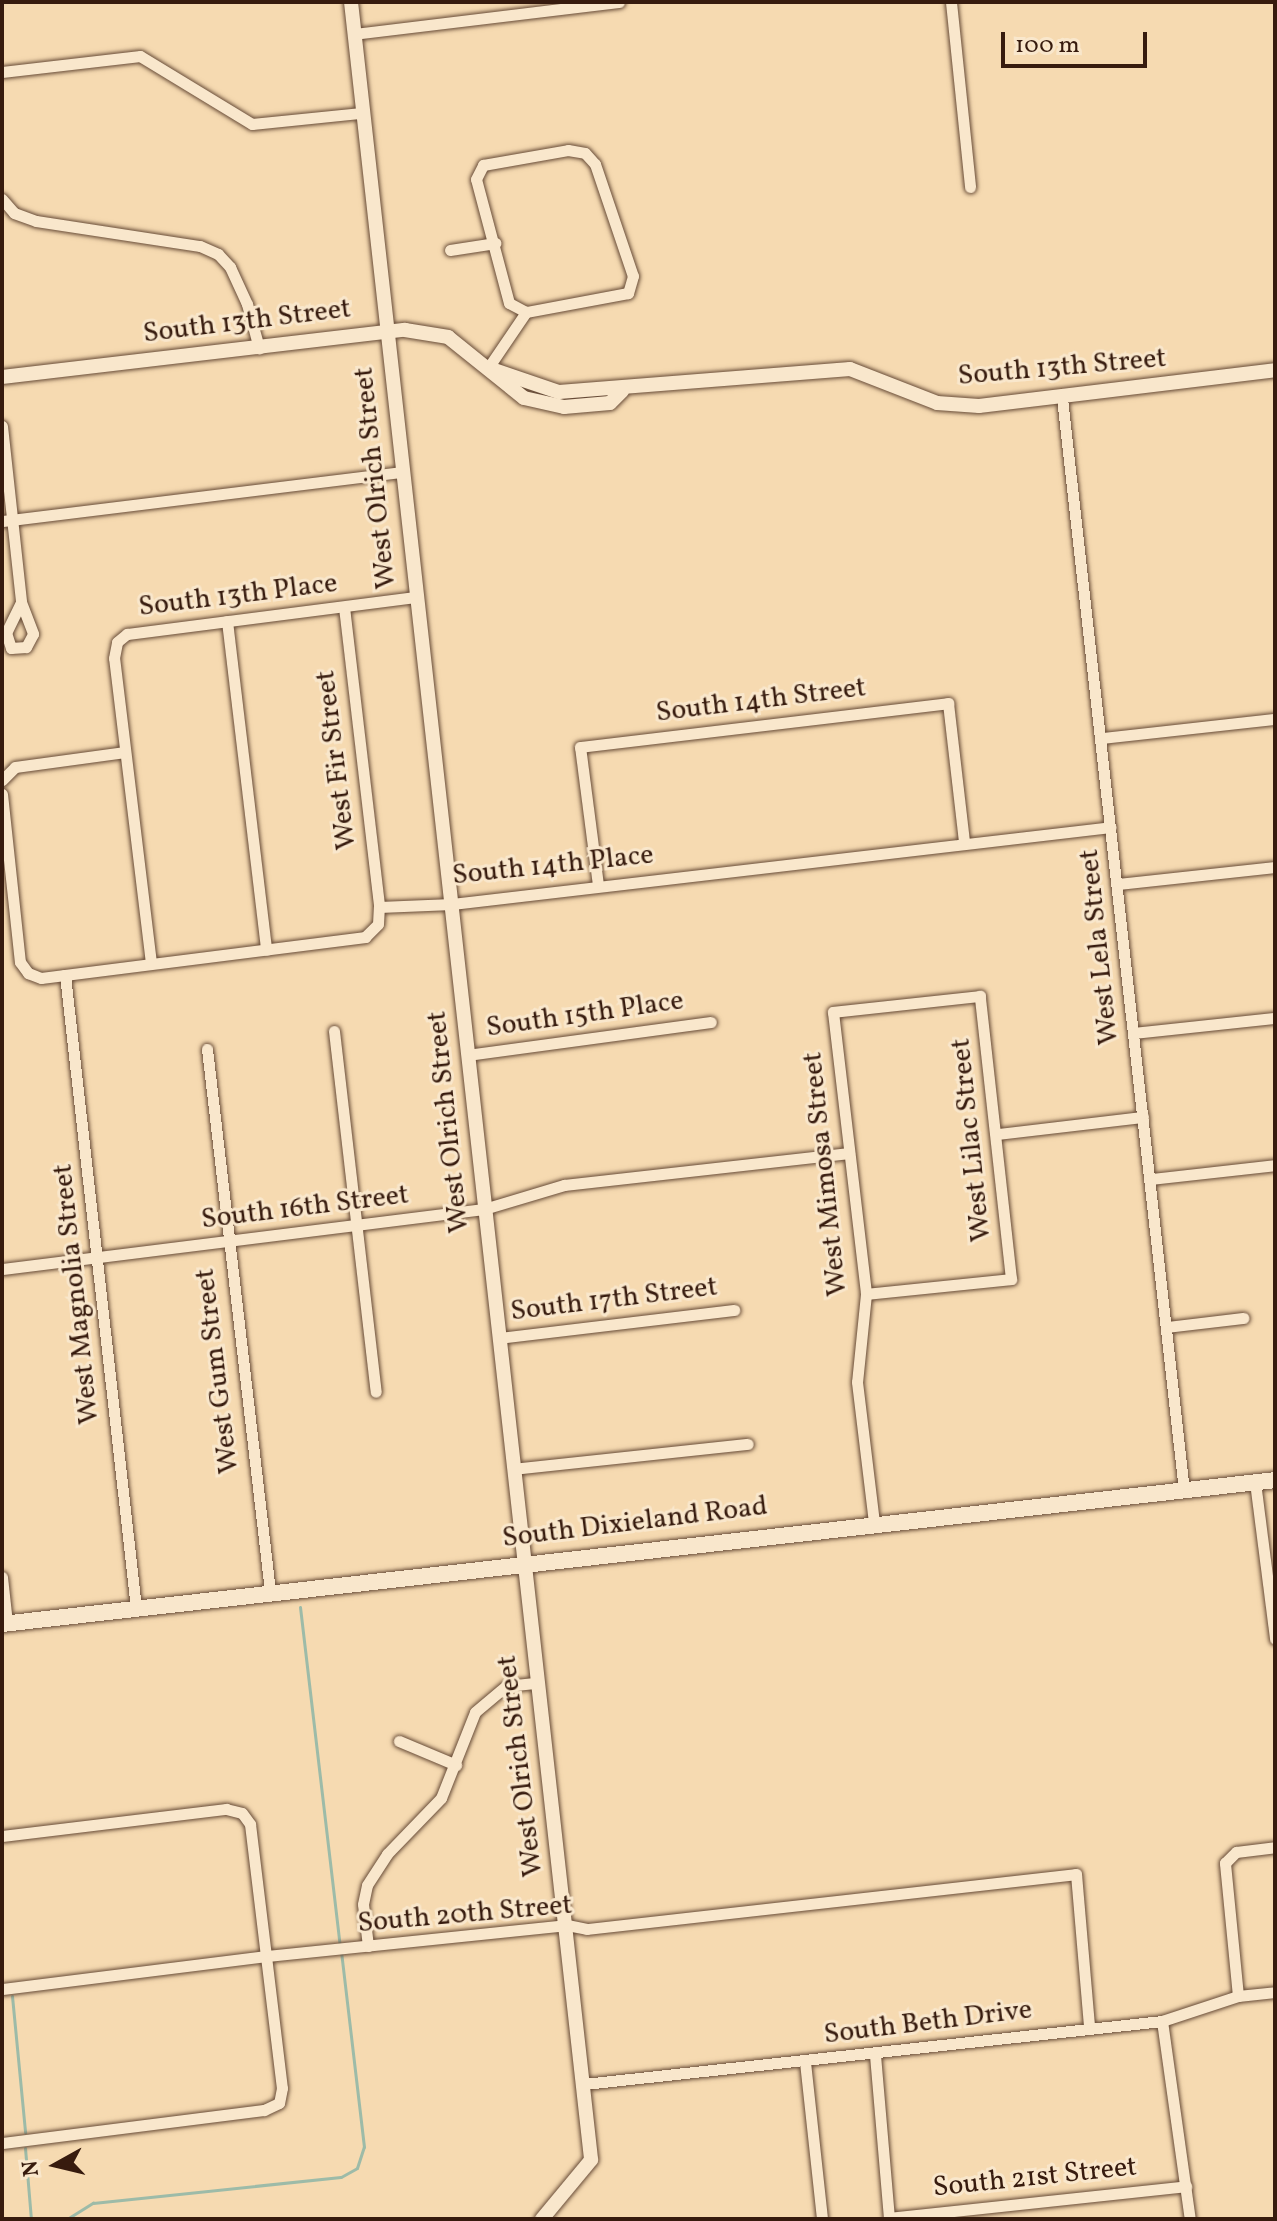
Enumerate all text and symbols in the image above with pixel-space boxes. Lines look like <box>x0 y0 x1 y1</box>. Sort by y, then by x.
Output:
scale bar <box>1005 16 1151 66</box>
text: 100 m <box>1015 29 1080 63</box>
street label: South 13th Street <box>141 293 353 351</box>
street label: South 13th Street <box>956 342 1168 394</box>
street label: West Olrich Street <box>348 365 404 591</box>
street label: South 13th Place <box>137 567 339 625</box>
street label: West Fir Street <box>309 668 365 852</box>
street label: South 14th Street <box>654 671 868 731</box>
street label: South 14th Place <box>451 839 655 893</box>
street label: West Lela Street <box>1073 847 1127 1047</box>
street label: South 15th Place <box>484 985 686 1045</box>
street label: West Olrich Street <box>421 1009 477 1235</box>
street label: West Lilac Street <box>945 1037 999 1243</box>
street label: West Mimosa Street <box>796 1050 856 1298</box>
street label: West Magnolia Street <box>47 1162 107 1426</box>
street label: South 16th Street <box>199 1179 411 1237</box>
street label: West Gum Street <box>189 1266 247 1476</box>
street label: South 17th Street <box>509 1271 719 1329</box>
street label: South Dixieland Road <box>500 1490 770 1556</box>
street label: West Olrich Street <box>491 1653 551 1879</box>
street label: South 20th Street <box>356 1889 574 1941</box>
street label: South Beth Drive <box>822 1994 1034 2052</box>
north arrow <box>16 2125 96 2205</box>
street label: South 21st Street <box>931 2151 1139 2205</box>
text: N <box>15 2158 48 2178</box>

